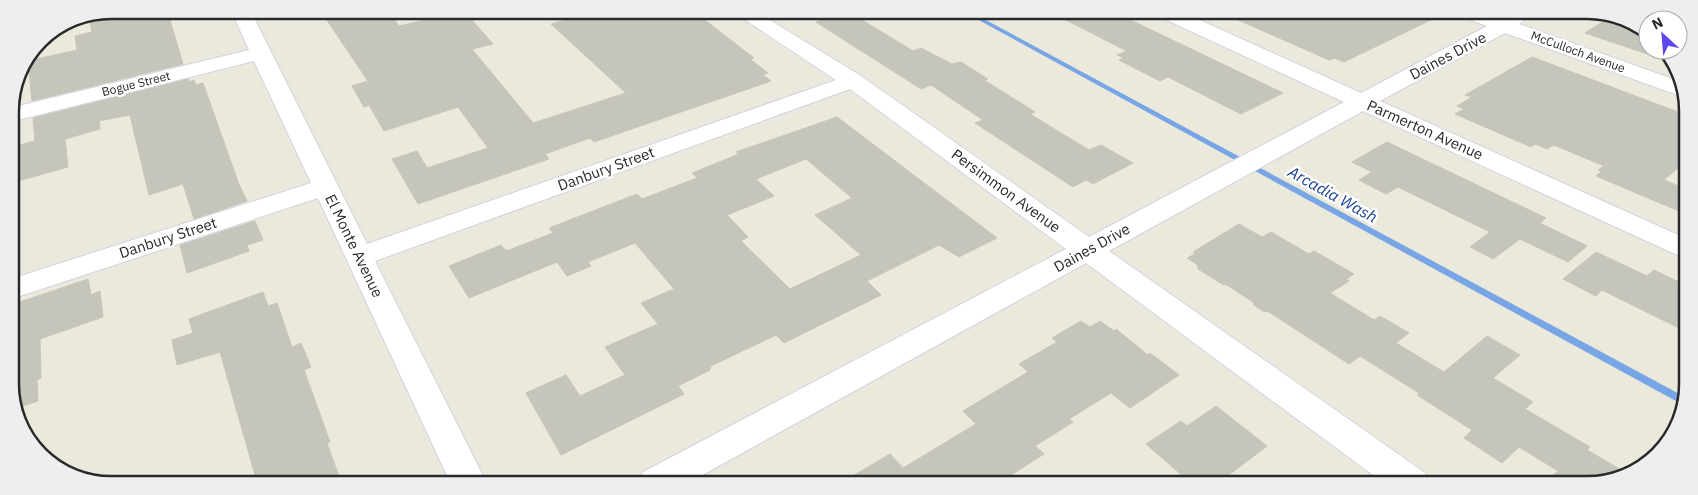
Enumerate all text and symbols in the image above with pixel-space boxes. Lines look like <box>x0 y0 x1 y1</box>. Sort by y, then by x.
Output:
north arrow <box>1638 10 1688 60</box>
text: N <box>1649 13 1666 34</box>
street label: Daines Drive <box>1406 27 1489 84</box>
street label: McCulloch Avenue <box>1529 28 1628 76</box>
street label: Bogue Street <box>100 68 172 99</box>
street label: Parmerton Avenue <box>1364 95 1486 164</box>
street label: Danbury Street <box>555 142 657 195</box>
street label: Persimmon Avenue <box>948 145 1065 237</box>
water label: Arcadia Wash <box>1284 161 1381 227</box>
street label: El Monte Avenue <box>321 191 388 301</box>
street label: Danbury Street <box>117 213 219 262</box>
street label: Daines Drive <box>1050 219 1133 276</box>

